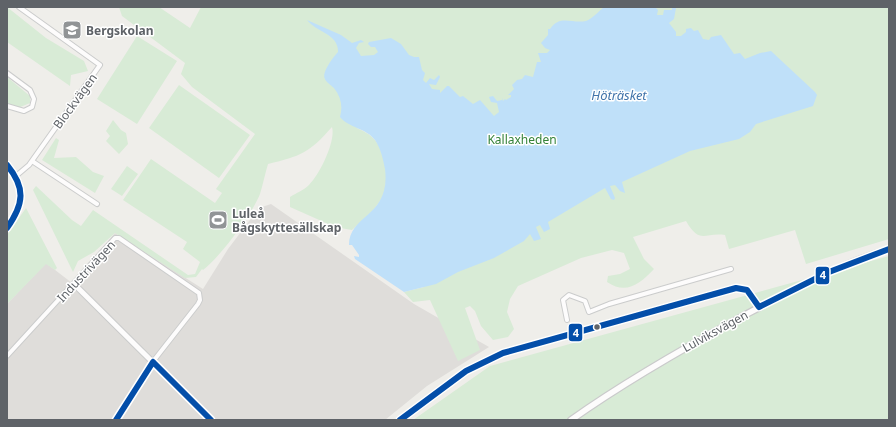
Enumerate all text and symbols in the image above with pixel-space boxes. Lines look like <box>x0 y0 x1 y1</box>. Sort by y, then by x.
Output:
school or university icon: Bergskolan <box>61 19 83 41</box>
place label: Bergskolan <box>86 22 154 39</box>
street label: Blockvägen <box>49 70 101 132</box>
water label: Höträsket <box>591 86 647 104</box>
park label: Kallaxheden <box>487 131 557 148</box>
place label: Luleå Bågskyttesällskap <box>232 205 342 236</box>
sports icon: Luleå Bågskyttesällskap <box>207 209 229 231</box>
street label: Industrivägen <box>53 236 119 306</box>
line badge: 4 <box>815 266 830 285</box>
text: 4 <box>820 267 827 282</box>
street label: Lulviksvägen <box>679 306 751 356</box>
unlabelled marker <box>592 322 602 332</box>
line badge: 4 <box>568 323 583 342</box>
text: 4 <box>573 325 580 340</box>

